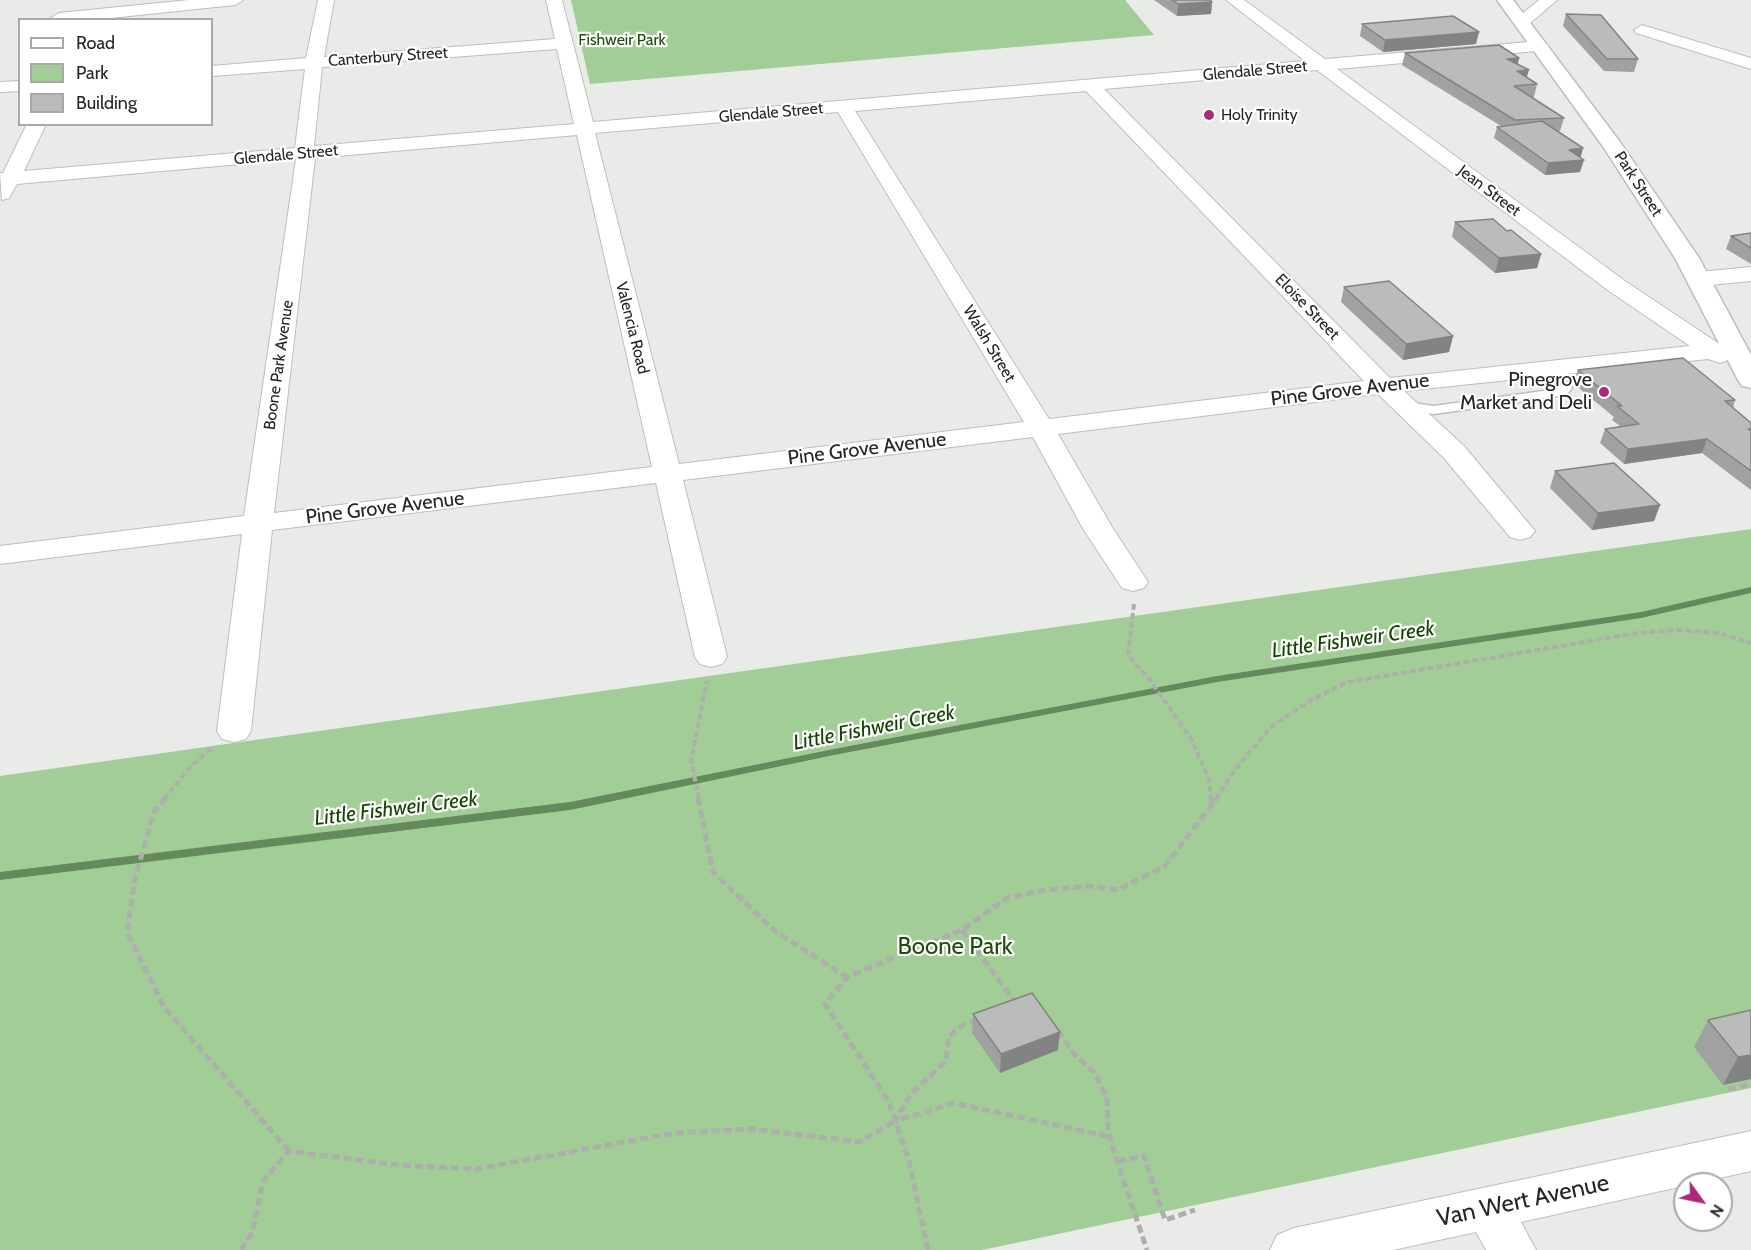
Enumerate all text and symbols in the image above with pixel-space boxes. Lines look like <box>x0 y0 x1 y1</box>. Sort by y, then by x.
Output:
legend <box>18 18 213 126</box>
park label: Fishweir Park <box>578 30 666 50</box>
text: Road <box>76 32 115 54</box>
street label: Canterbury Street <box>327 43 449 71</box>
street label: Glendale Street <box>1202 57 1308 85</box>
text: Park <box>76 62 108 84</box>
text: Building <box>76 92 137 114</box>
street label: Glendale Street <box>718 99 824 127</box>
place label: Holy Trinity <box>1221 105 1298 125</box>
marker: Holy Trinity <box>1202 108 1216 122</box>
street label: Glendale Street <box>233 141 339 169</box>
street label: Park Street <box>1610 148 1666 220</box>
street label: Jean Street <box>1454 161 1524 221</box>
street label: Eloise Street <box>1271 270 1343 344</box>
street label: Valencia Road <box>611 280 653 376</box>
street label: Boone Park Avenue <box>260 299 298 431</box>
street label: Walsh Street <box>959 302 1019 386</box>
street label: Pine Grove Avenue <box>1269 368 1431 412</box>
place label: Pinegrove Market and Deli <box>1460 368 1592 415</box>
marker: Pinegrove Market and Deli <box>1597 385 1611 399</box>
street label: Pine Grove Avenue <box>786 427 948 471</box>
street label: Pine Grove Avenue <box>304 486 466 530</box>
water label: Little Fishweir Creek <box>1270 616 1436 664</box>
water label: Little Fishweir Creek <box>791 700 957 756</box>
water label: Little Fishweir Creek <box>313 787 479 831</box>
park label: Boone Park <box>897 933 1013 961</box>
street label: Van Wert Avenue <box>1434 1169 1612 1233</box>
north arrow <box>1673 1172 1733 1232</box>
text: N <box>1706 1201 1728 1221</box>

